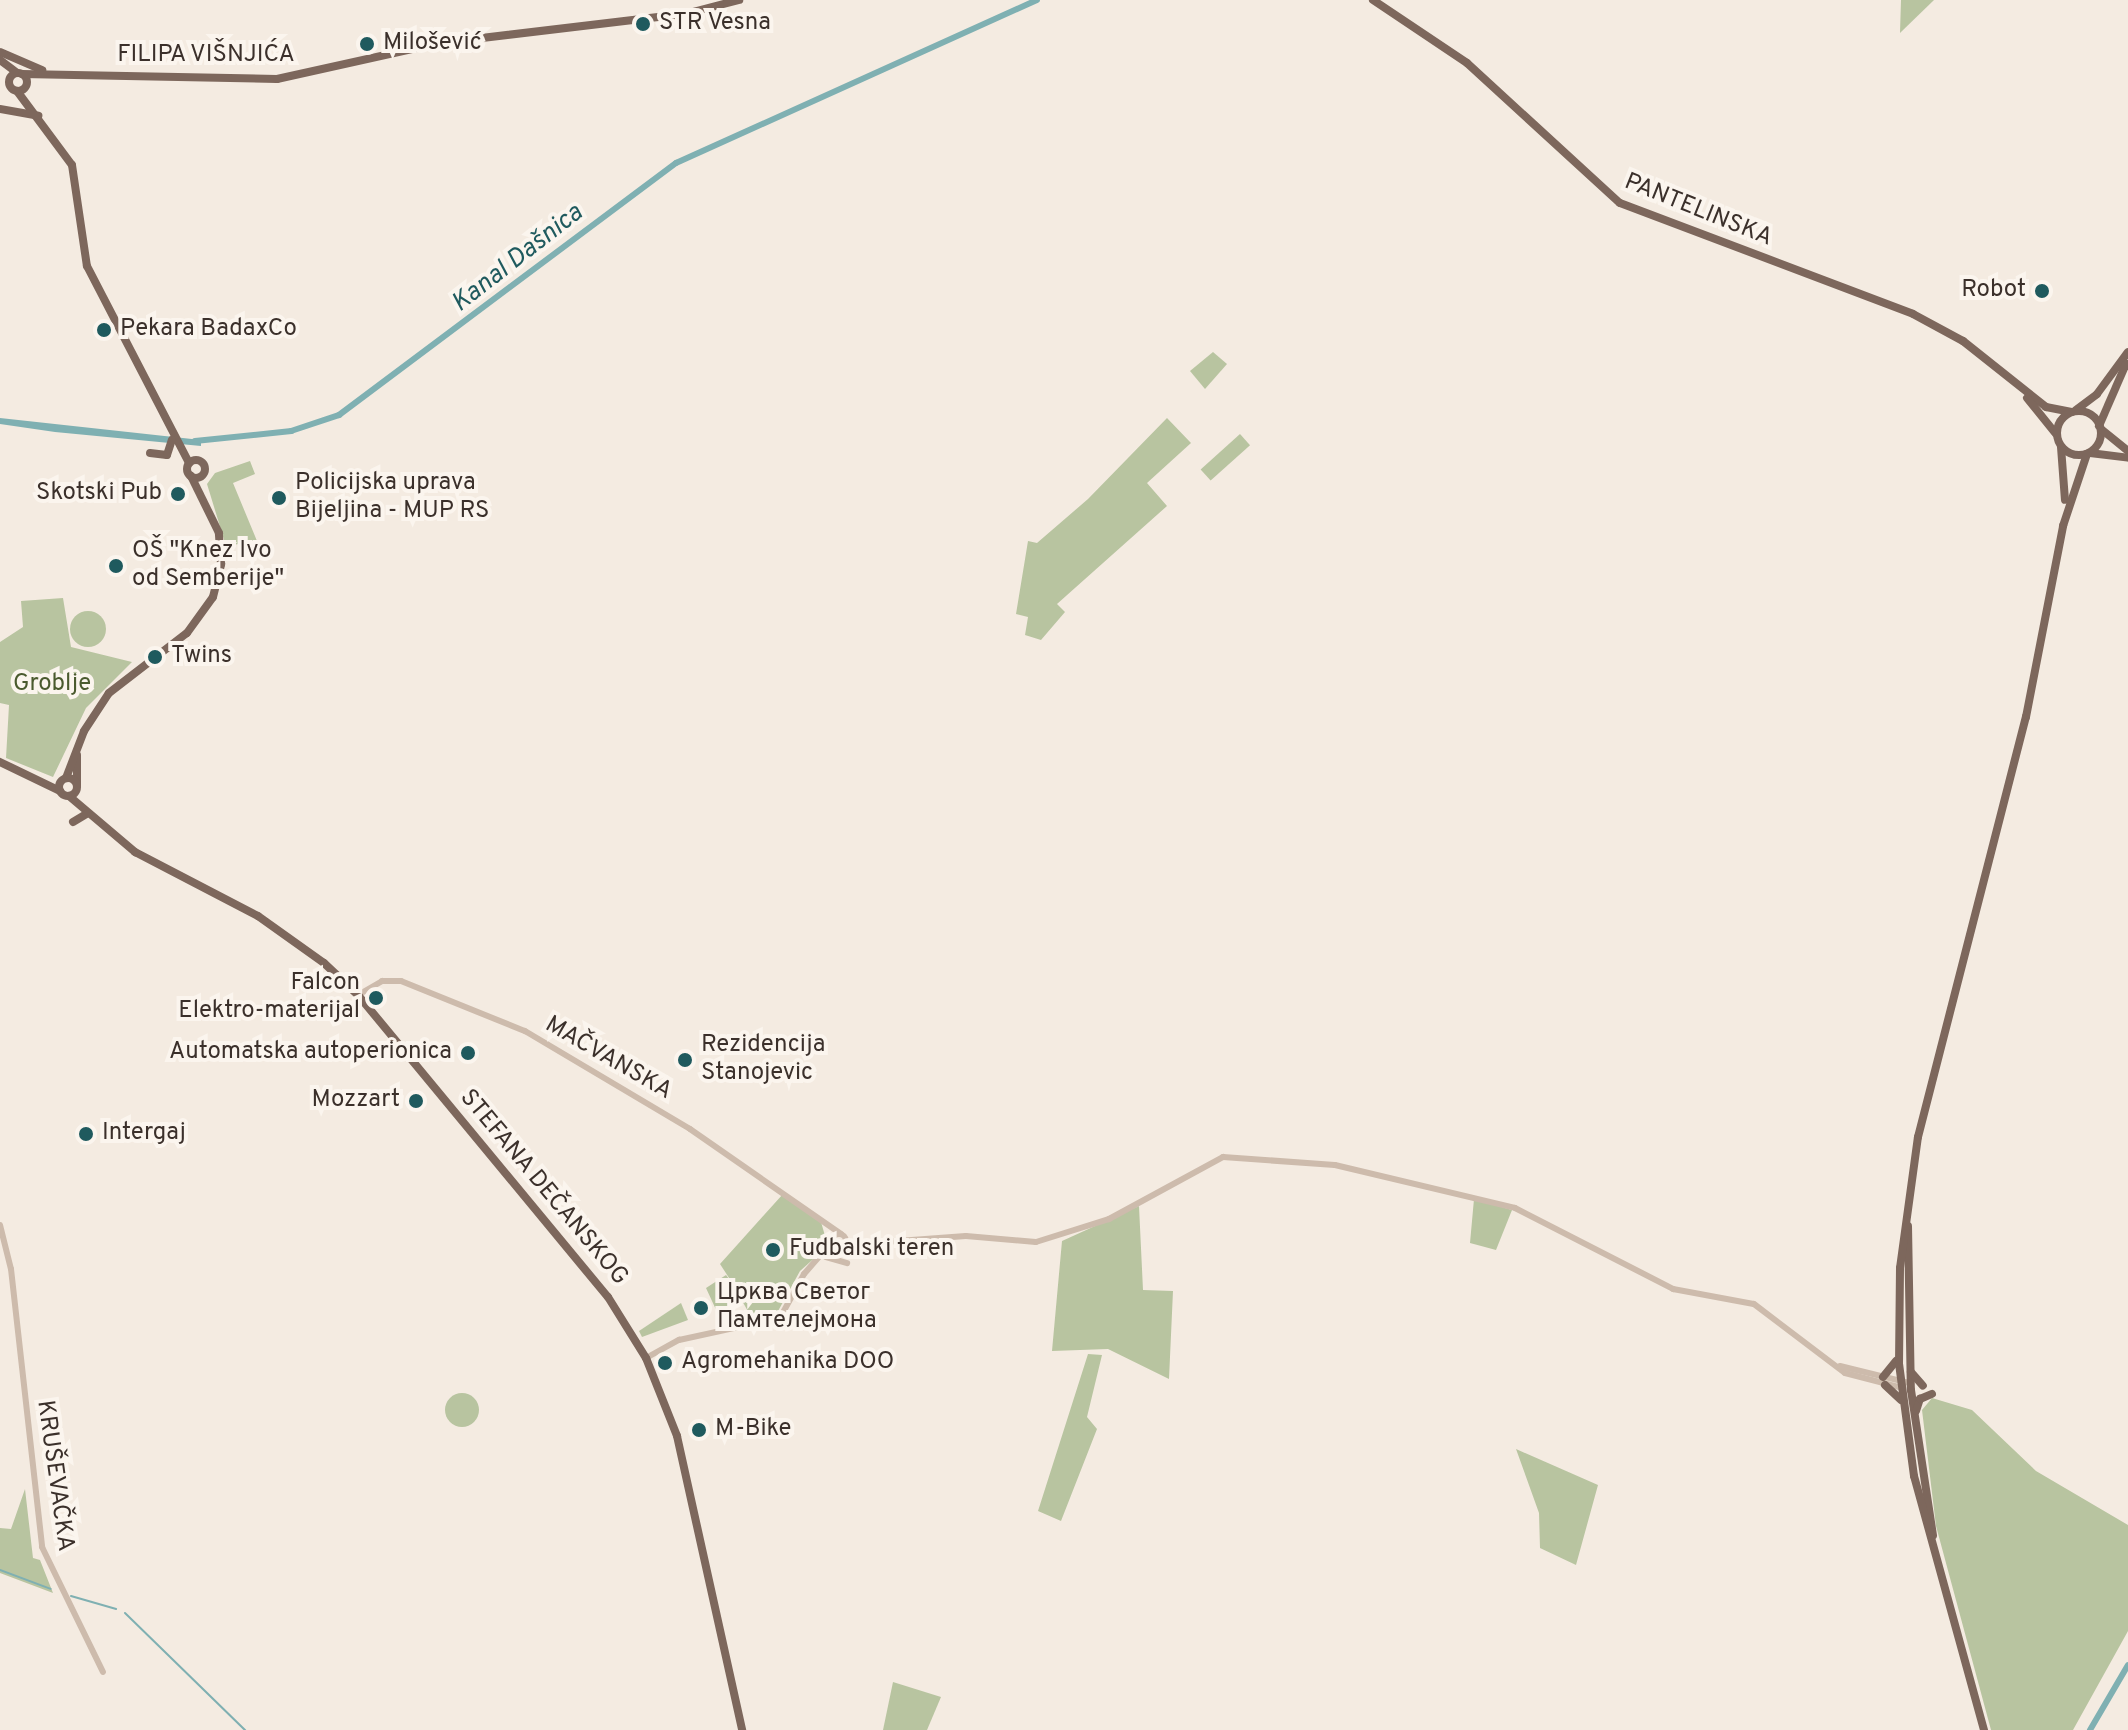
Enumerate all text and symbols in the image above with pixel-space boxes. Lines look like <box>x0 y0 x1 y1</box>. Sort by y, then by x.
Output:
place label: STR Vesna <box>659 10 772 38</box>
marker: STR Vesna <box>634 15 652 33</box>
place label: Milošević <box>383 30 482 58</box>
marker: Milošević <box>358 35 376 53</box>
street label: FILIPA VIŠNJIĆA <box>116 42 296 70</box>
street label: PANTELINSKA <box>1620 168 1776 254</box>
water label: Kanal Dašnica <box>446 198 590 320</box>
place label: Robot <box>1961 277 2026 305</box>
marker: Robot <box>2033 282 2051 300</box>
place label: Pekara BadaxCo <box>120 316 297 344</box>
marker: Pekara BadaxCo <box>95 321 113 339</box>
place label: Policijska uprava Bijeljina - MUP RS <box>295 470 489 526</box>
place label: Skotski Pub <box>36 480 162 508</box>
marker: Skotski Pub <box>169 485 187 503</box>
marker: Policijska uprava Bijeljina - MUP RS <box>270 489 288 507</box>
place label: OŠ "Knez Ivo od Semberije" <box>132 538 284 594</box>
marker: OŠ "Knez Ivo od Semberije" <box>107 557 125 575</box>
place label: Twins <box>171 643 232 671</box>
marker: Twins <box>146 648 164 666</box>
park label: Groblje <box>13 671 91 699</box>
place label: Falcon Elektro-materijal <box>178 970 360 1026</box>
marker: Falcon Elektro-materijal <box>367 989 385 1007</box>
street label: MAČVANSKA <box>539 1011 677 1107</box>
place label: Rezidencija Stanojevic <box>701 1032 825 1088</box>
place label: Automatska autoperionica <box>169 1039 452 1067</box>
marker: Automatska autoperionica <box>459 1044 477 1062</box>
marker: Rezidencija Stanojevic <box>676 1051 694 1069</box>
street label: STEFANA DEČANSKOG <box>452 1084 634 1292</box>
place label: Mozzart <box>312 1087 400 1115</box>
marker: Mozzart <box>407 1092 425 1110</box>
place label: Intergaj <box>102 1120 186 1148</box>
marker: Intergaj <box>77 1125 95 1143</box>
place label: Fudbalski teren <box>789 1236 954 1264</box>
marker: Fudbalski teren <box>764 1241 782 1259</box>
place label: Црква Светог Памтелејмона <box>717 1280 877 1336</box>
marker: Црква Светог Памтелејмона <box>692 1299 710 1317</box>
place label: Agromehanika DOO <box>681 1349 894 1377</box>
marker: Agromehanika DOO <box>656 1354 674 1372</box>
street label: KRUŠEVAČKA <box>29 1398 79 1554</box>
place label: M-Bike <box>715 1416 791 1444</box>
marker: M-Bike <box>690 1421 708 1439</box>

